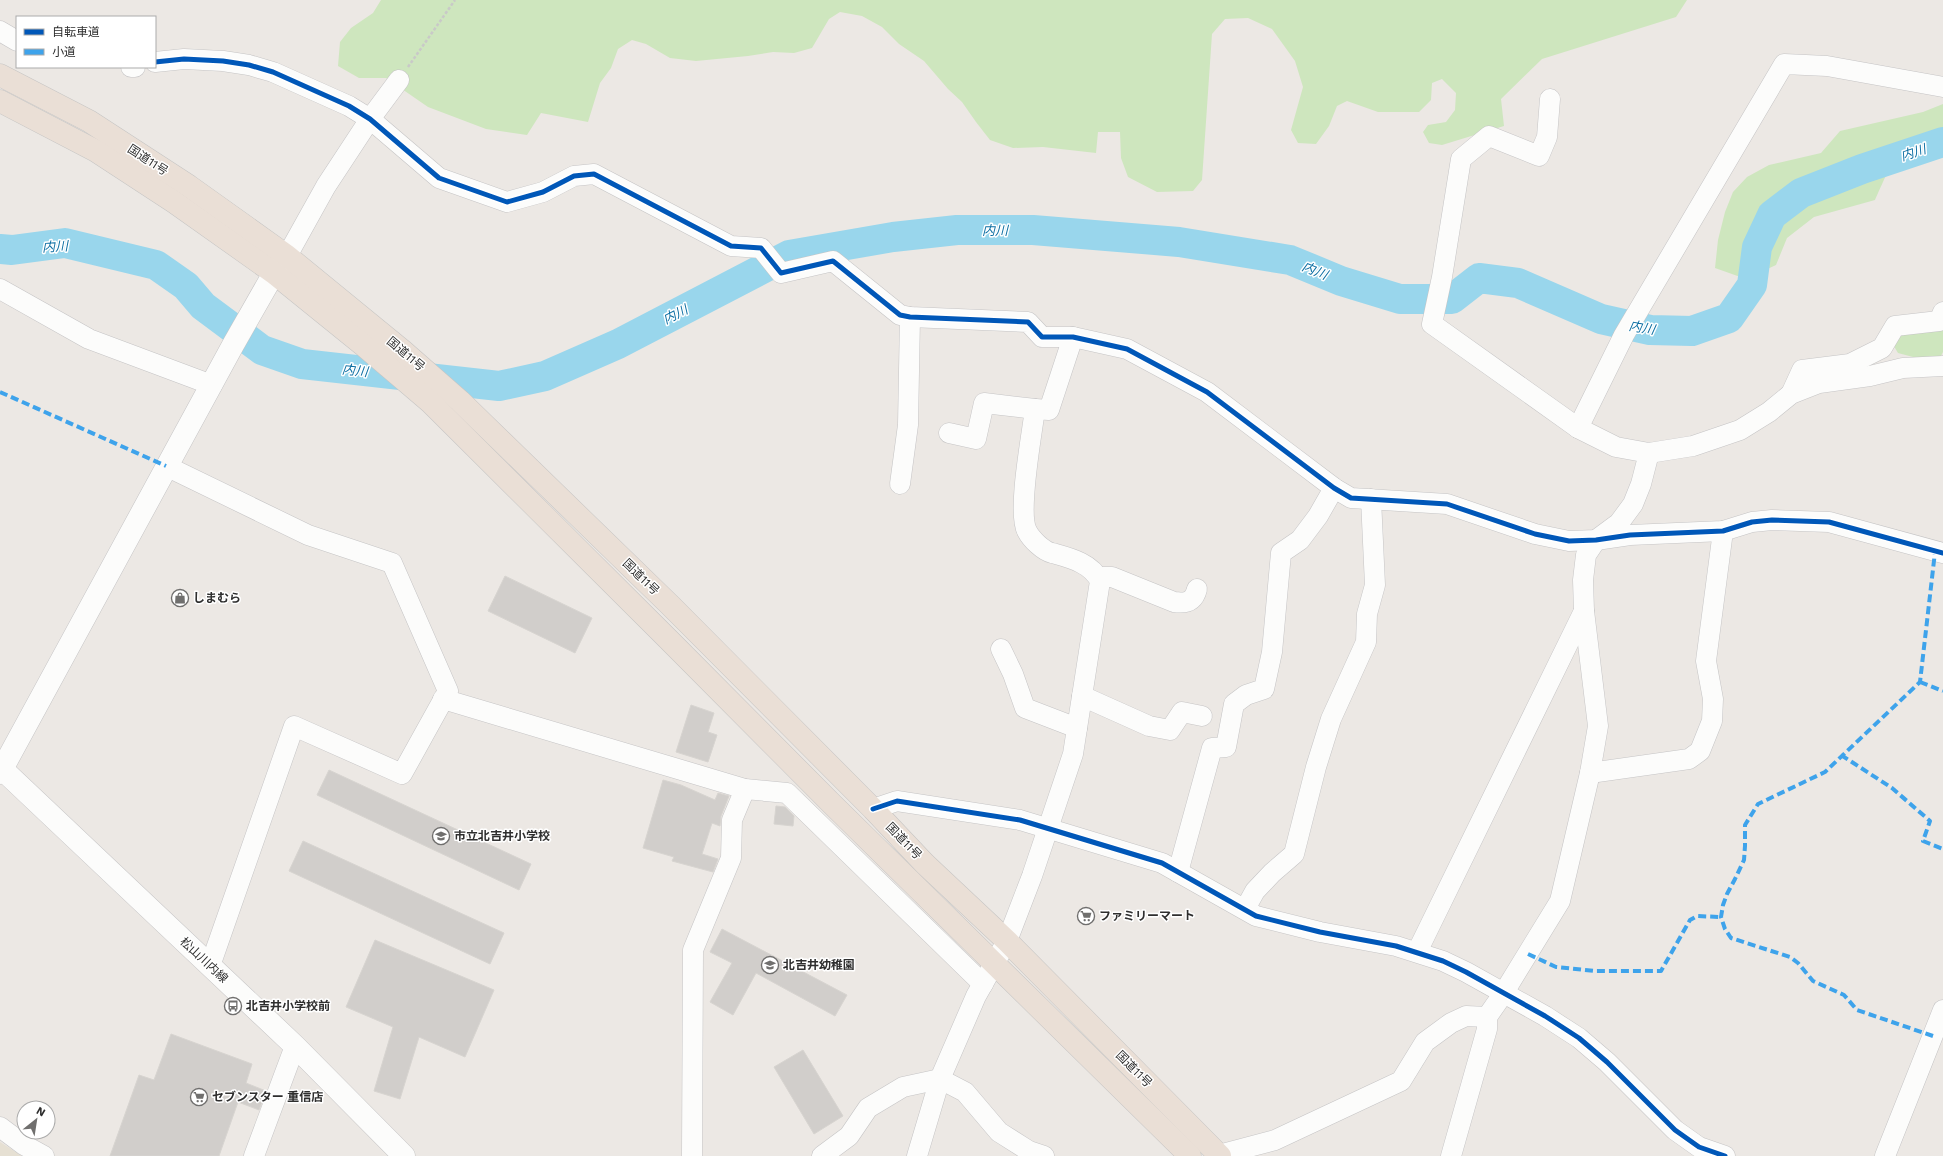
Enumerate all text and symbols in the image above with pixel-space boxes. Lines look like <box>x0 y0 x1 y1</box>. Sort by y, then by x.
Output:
legend <box>16 16 156 68</box>
text: 自転車道 <box>52 25 100 39</box>
text: 小道 <box>52 45 76 59</box>
water label: 内川 <box>1898 141 1930 164</box>
street label: 国道11号 <box>125 142 171 178</box>
water label: 内川 <box>982 223 1010 238</box>
water label: 内川 <box>42 238 70 255</box>
water label: 内川 <box>1300 259 1332 283</box>
water label: 内川 <box>660 301 692 327</box>
water label: 内川 <box>1628 318 1658 337</box>
street label: 国道11号 <box>384 334 428 374</box>
water label: 内川 <box>341 362 371 380</box>
street label: 国道11号 <box>620 556 662 598</box>
shop icon: しまむら <box>170 588 190 608</box>
place label: しまむら <box>193 591 241 605</box>
street label: 国道11号 <box>883 820 925 862</box>
school or university icon: 市立北吉井小学校 <box>431 826 451 846</box>
place label: 市立北吉井小学校 <box>454 829 550 843</box>
supermarket icon: ファミリーマート <box>1076 906 1096 926</box>
place label: ファミリーマート <box>1099 909 1195 923</box>
street label: 松山川内線 <box>177 934 231 986</box>
school or university icon: 北吉井幼稚園 <box>760 955 780 975</box>
place label: 北吉井幼稚園 <box>783 958 855 972</box>
bus stop icon: 北吉井小学校前 <box>223 996 243 1016</box>
place label: 北吉井小学校前 <box>246 999 330 1013</box>
street label: 国道11号 <box>1113 1048 1155 1090</box>
supermarket icon: セブンスター 重信店 <box>189 1087 209 1107</box>
place label: セブンスター 重信店 <box>212 1090 323 1104</box>
north arrow <box>16 1100 56 1140</box>
text: N <box>34 1104 48 1119</box>

